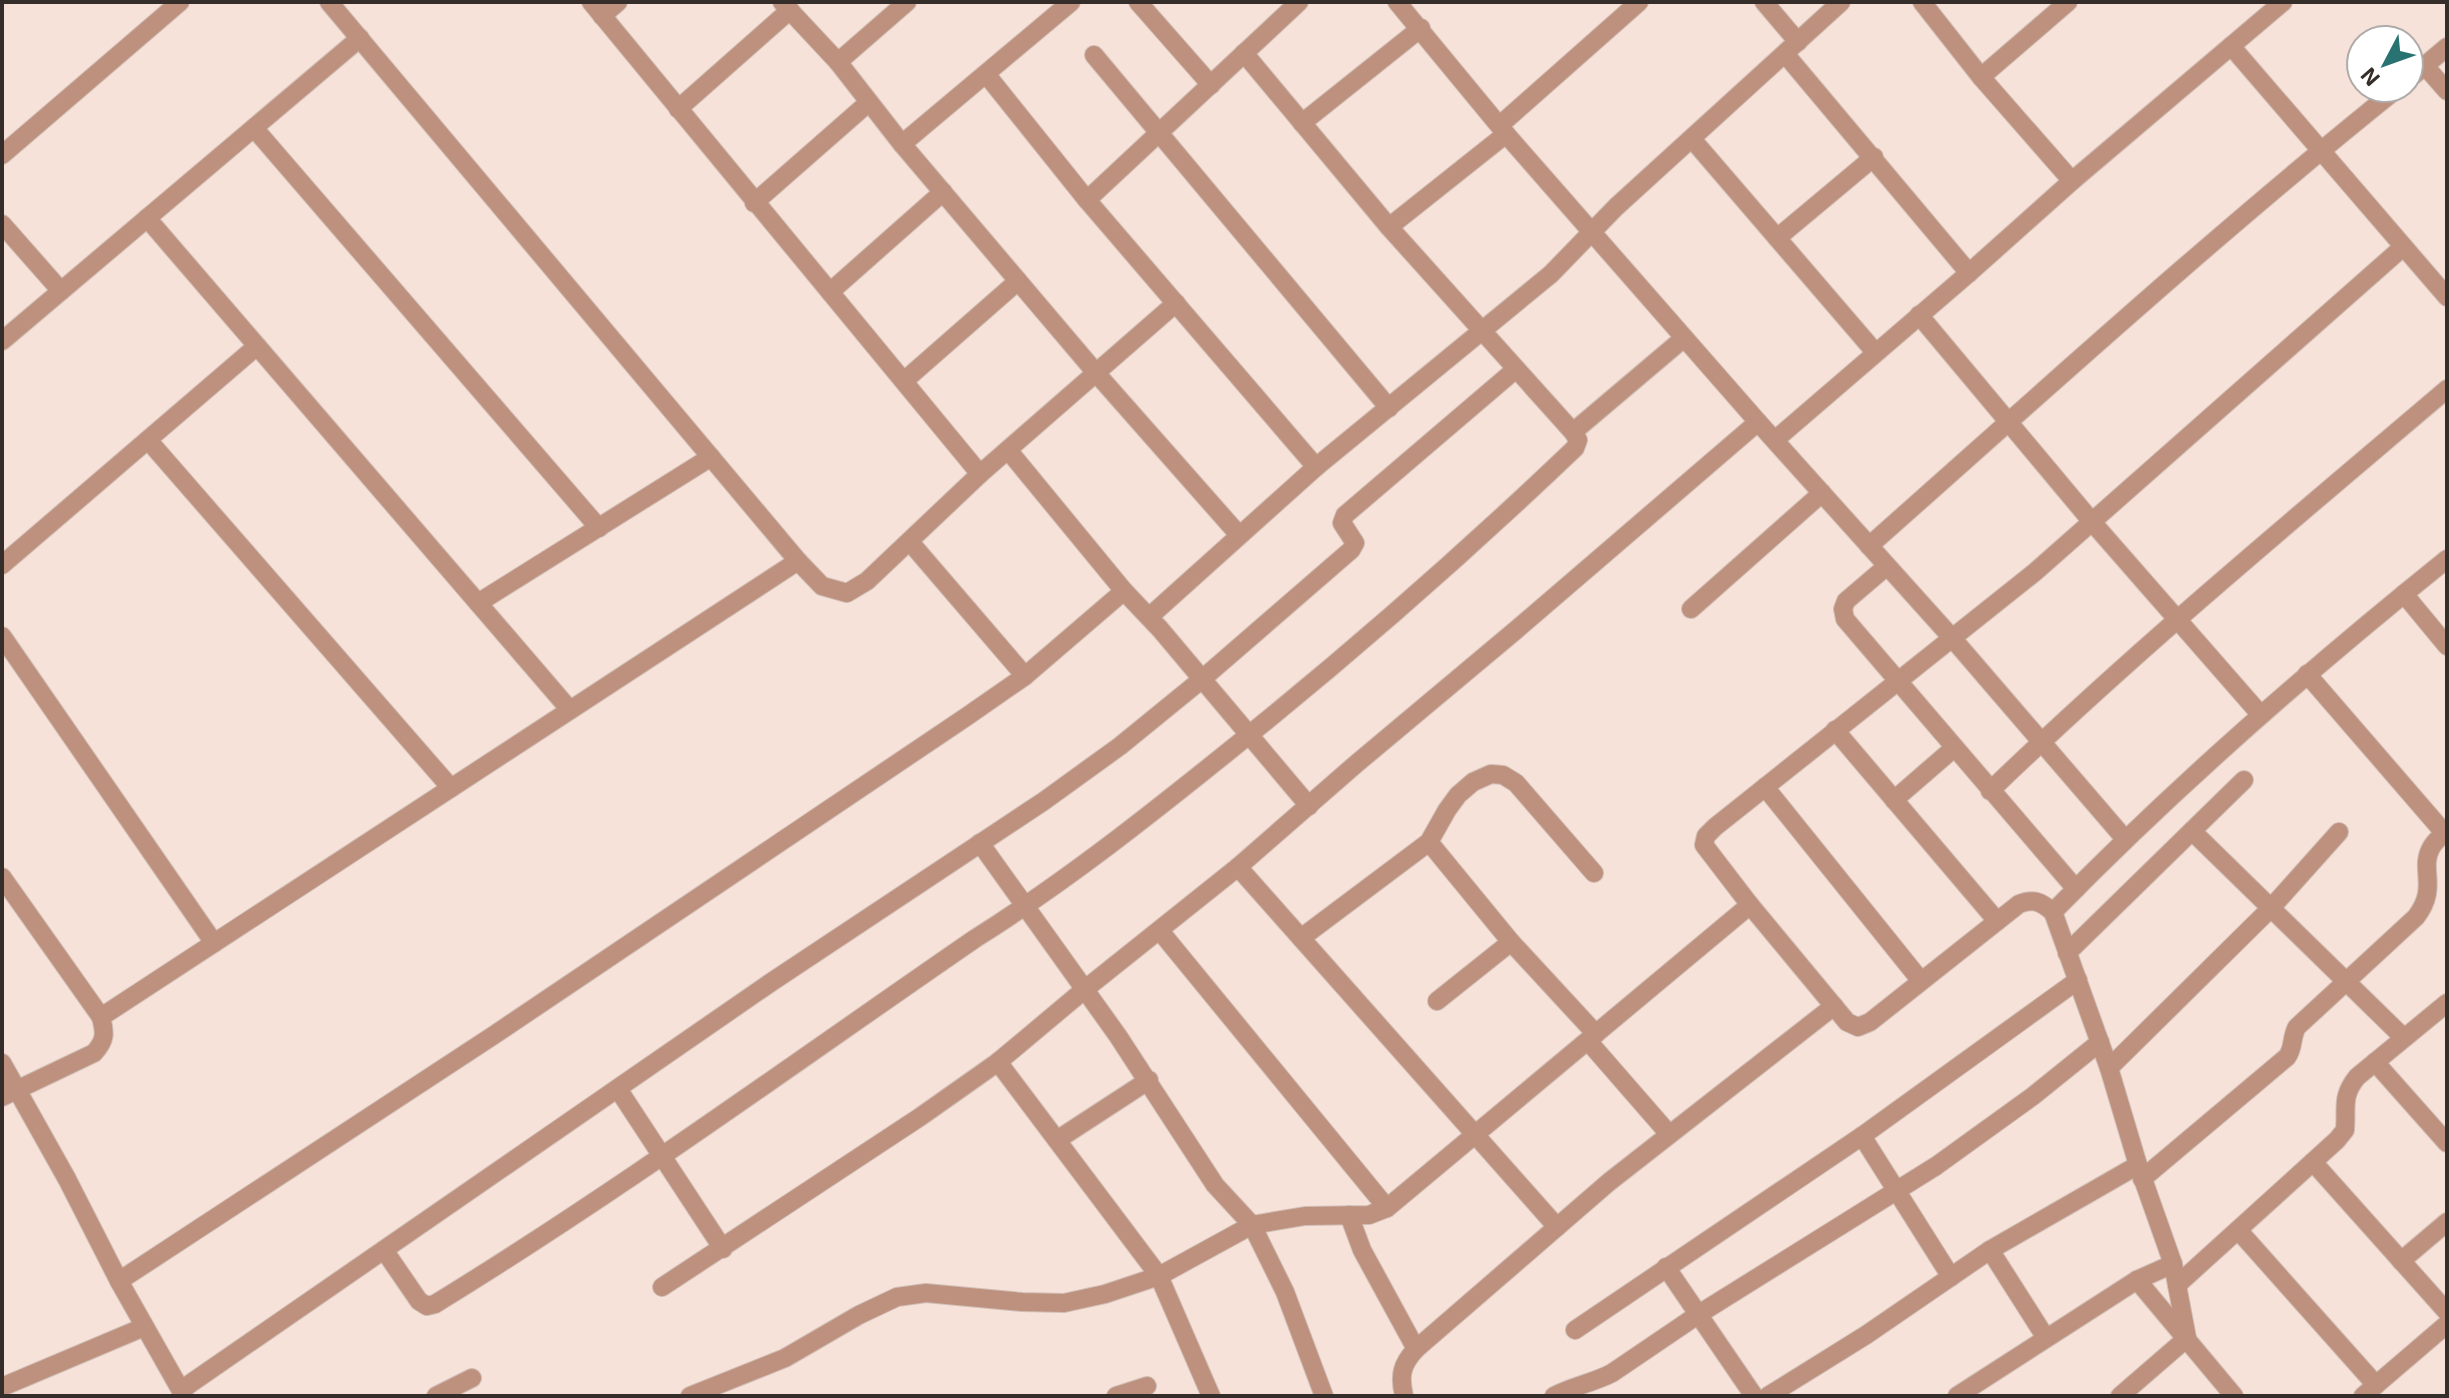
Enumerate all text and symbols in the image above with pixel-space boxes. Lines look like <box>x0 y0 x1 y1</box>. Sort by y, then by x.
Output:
north arrow <box>2345 24 2425 104</box>
text: N <box>2354 63 2384 92</box>

